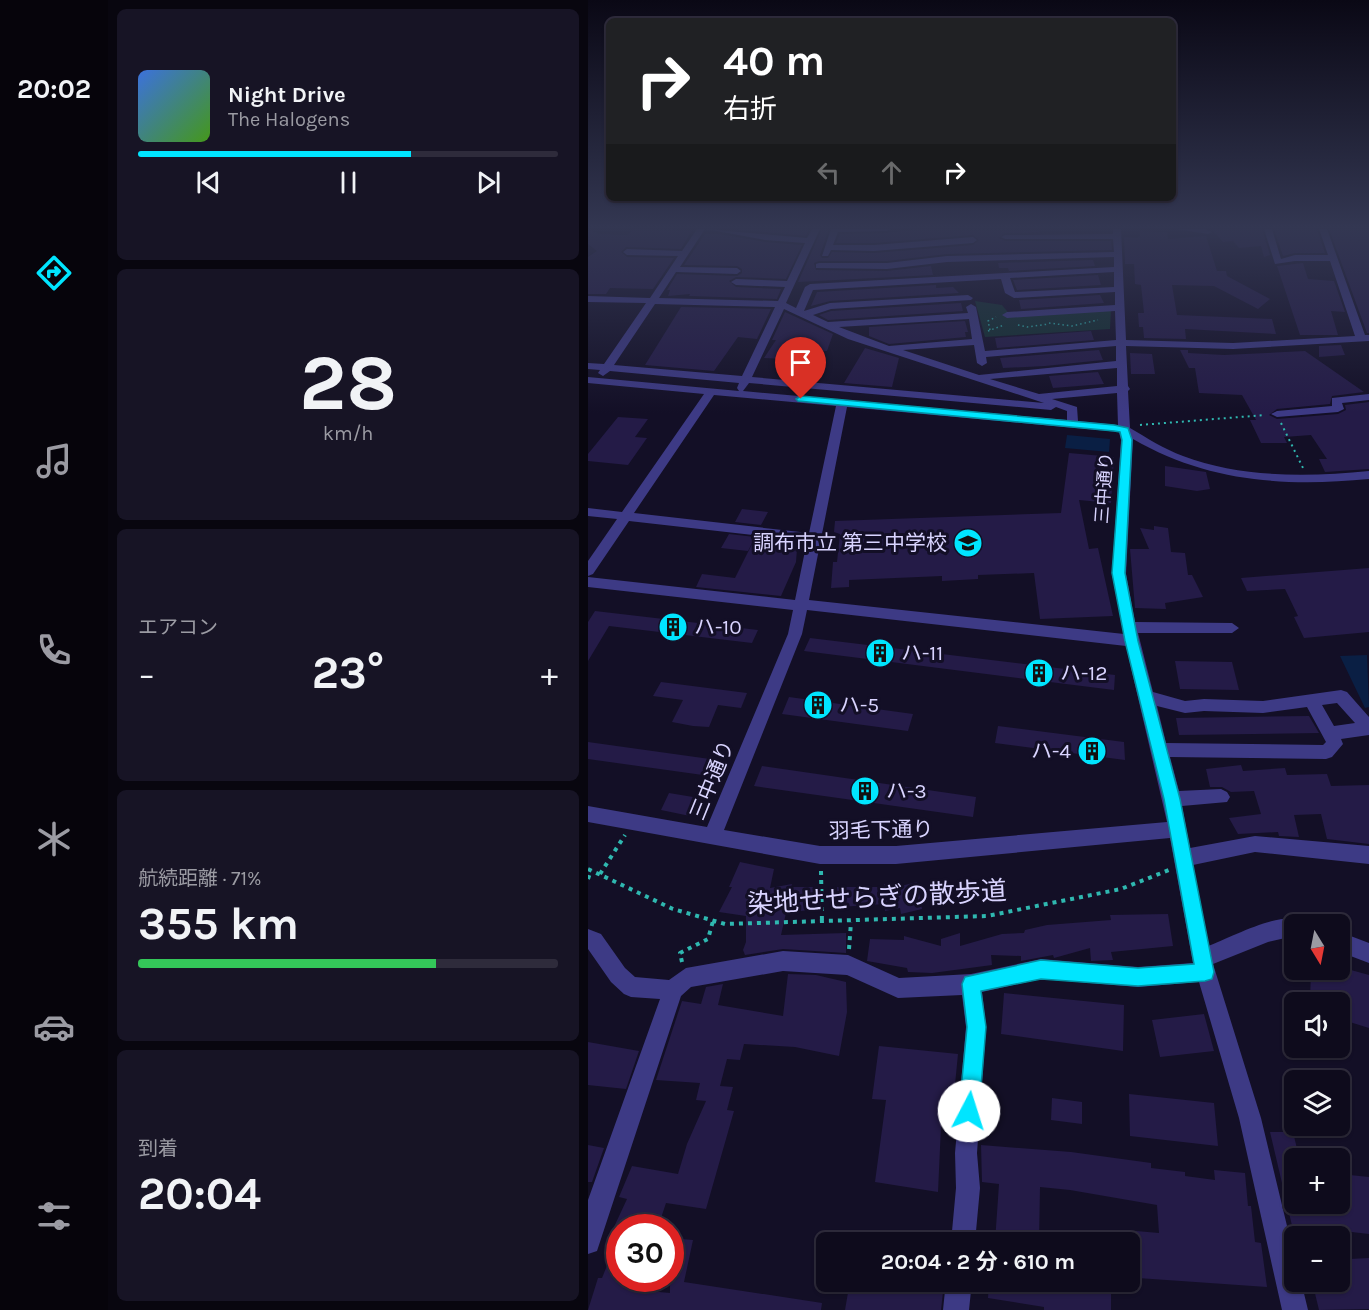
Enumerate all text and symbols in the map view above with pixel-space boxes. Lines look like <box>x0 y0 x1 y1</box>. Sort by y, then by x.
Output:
text: 40 m <box>723 36 825 86</box>
icon: right <box>624 42 702 120</box>
text: 20:02 <box>17 73 91 105</box>
text: Night Drive <box>228 82 346 108</box>
text: 右折 <box>723 93 777 125</box>
text: The Halogens <box>228 108 350 131</box>
icon: left <box>812 156 845 189</box>
icon: ahead <box>875 156 908 189</box>
icon: right <box>938 156 971 189</box>
icon: previous <box>192 166 225 199</box>
icon: pause <box>332 166 365 199</box>
icon: next <box>472 166 505 199</box>
icon: directions <box>33 252 75 294</box>
text: 28 <box>299 337 397 429</box>
pin <box>775 337 826 399</box>
icon: arrive <box>784 346 817 379</box>
text: km/h <box>323 422 373 445</box>
icon: music <box>33 440 75 482</box>
street label: 三中通り <box>1091 451 1117 525</box>
school or university icon: 調布市立 第三中学校 <box>952 527 984 559</box>
place label: 調布市立 第三中学校 <box>753 531 947 555</box>
building icon: ハ-10 <box>657 611 689 643</box>
place label: ハ-10 <box>694 615 742 639</box>
text: エアコン <box>138 616 218 639</box>
icon: phone <box>33 629 75 671</box>
building icon: ハ-11 <box>864 637 896 669</box>
place label: ハ-11 <box>901 641 943 665</box>
text: 23° <box>312 647 384 699</box>
text: − <box>138 655 155 693</box>
text: + <box>541 655 558 693</box>
building icon: ハ-12 <box>1023 657 1055 689</box>
place label: ハ-12 <box>1060 661 1107 685</box>
building icon: ハ-5 <box>802 689 834 721</box>
place label: ハ-5 <box>839 693 879 717</box>
building icon: ハ-4 <box>1076 735 1108 767</box>
street label: 三中通り <box>685 737 739 823</box>
place label: ハ-4 <box>1031 739 1071 763</box>
building icon: ハ-3 <box>849 775 881 807</box>
place label: ハ-3 <box>886 779 927 803</box>
street label: 羽毛下通り <box>828 817 934 843</box>
icon: climate <box>33 818 75 860</box>
text: 航続距離 · 71% <box>138 867 262 890</box>
street label: 染地せせらぎの散歩道 <box>746 875 1008 920</box>
text: 355 km <box>138 898 299 950</box>
north arrow <box>1284 914 1350 980</box>
map controls <box>1284 914 1350 1292</box>
button: sound <box>1284 992 1350 1058</box>
icon: car <box>33 1006 75 1048</box>
button: layers <box>1284 1070 1350 1136</box>
position arrow <box>937 1079 1001 1143</box>
text: 到着 <box>138 1137 178 1160</box>
button: + <box>1284 1148 1350 1214</box>
text: 20:04 <box>138 1168 261 1220</box>
icon: filters <box>33 1195 75 1237</box>
speed limit sign: 30 <box>606 1214 684 1292</box>
button: − <box>1284 1226 1350 1292</box>
text: 20:04 · 2 分 · 610 m <box>881 1249 1075 1275</box>

